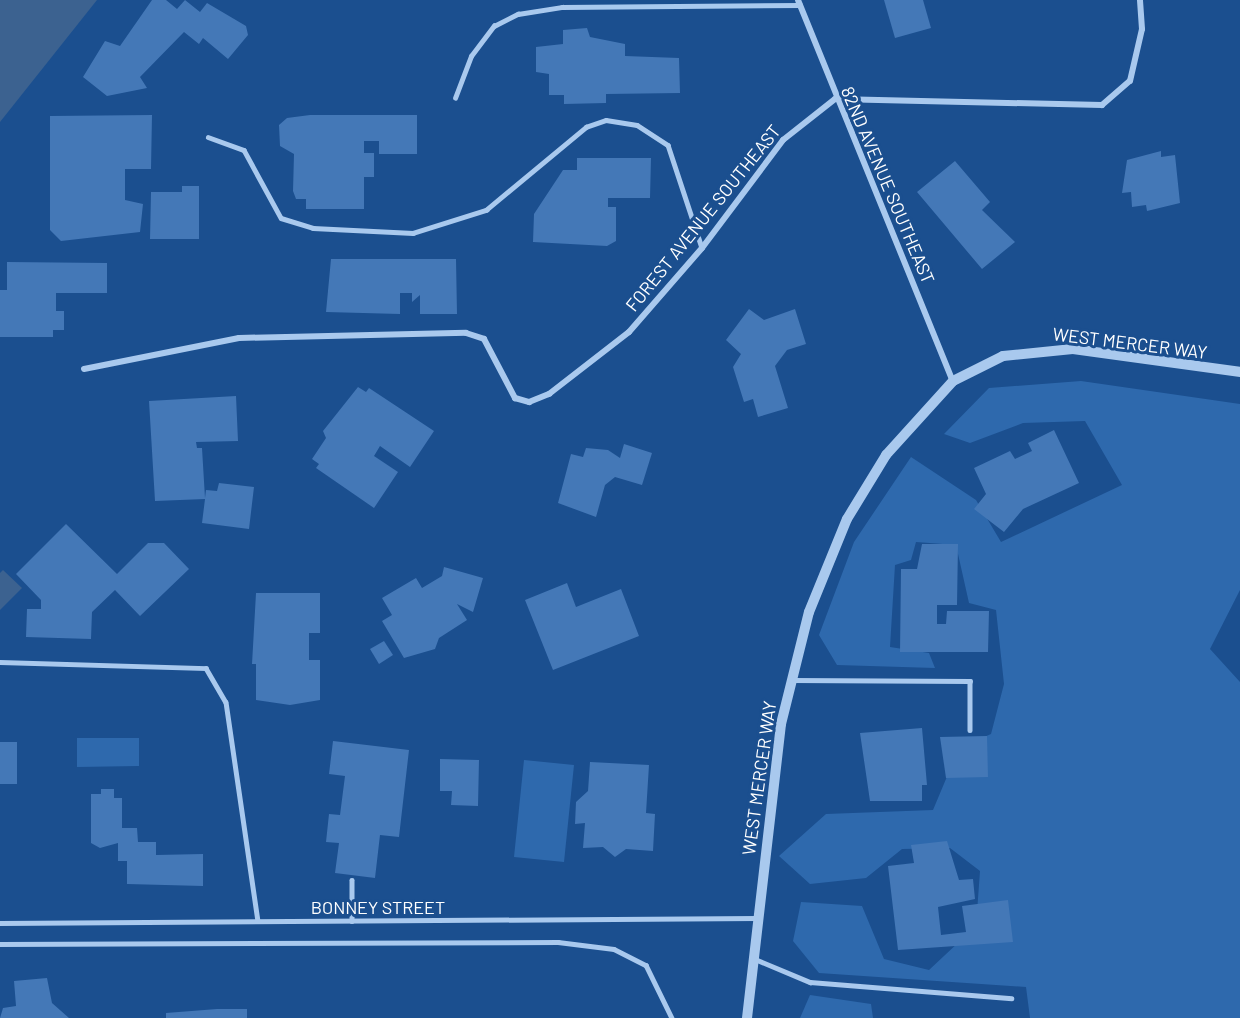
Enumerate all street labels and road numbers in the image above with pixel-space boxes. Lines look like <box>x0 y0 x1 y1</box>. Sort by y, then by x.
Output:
street label: 82ND AVENUE SOUTHEAST <box>837 83 939 287</box>
street label: FOREST AVENUE SOUTHEAST <box>621 120 785 316</box>
street label: WEST MERCER WAY <box>1051 323 1209 363</box>
street label: WEST MERCER WAY <box>737 699 781 857</box>
street label: BONNEY STREET <box>311 896 445 918</box>

